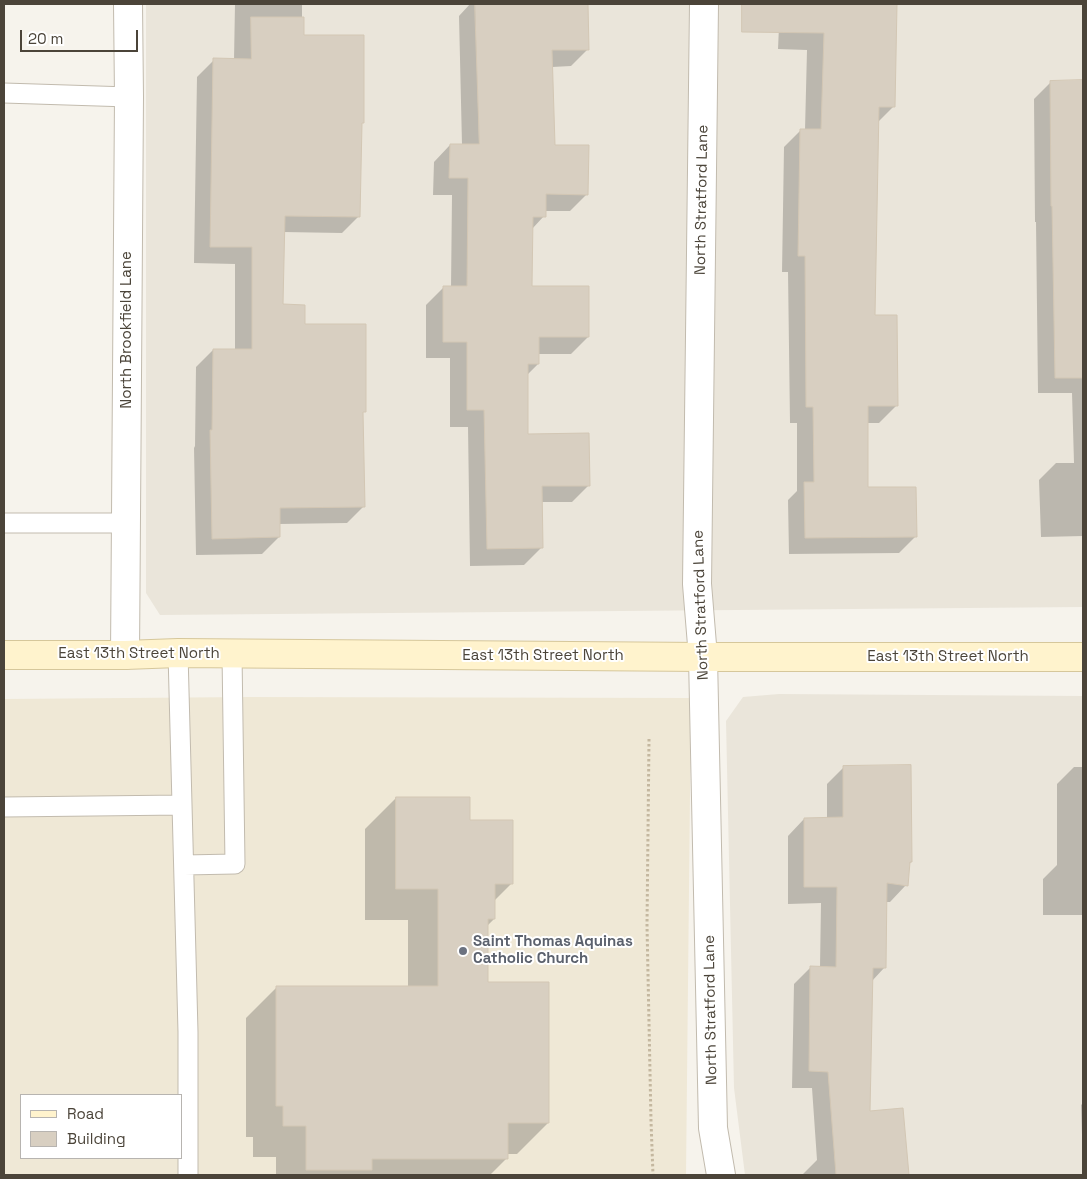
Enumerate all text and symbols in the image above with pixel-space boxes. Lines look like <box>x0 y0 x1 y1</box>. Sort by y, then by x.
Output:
scale bar <box>22 20 140 52</box>
text: 20 m <box>28 29 63 48</box>
street label: North Stratford Lane <box>692 125 712 275</box>
street label: North Brookfield Lane <box>118 251 136 409</box>
street label: North Stratford Lane <box>689 530 713 680</box>
street label: East 13th Street North <box>58 645 220 663</box>
street label: East 13th Street North <box>462 647 624 665</box>
street label: East 13th Street North <box>867 648 1029 666</box>
place label: Saint Thomas Aquinas Catholic Church <box>473 933 633 968</box>
street label: North Stratford Lane <box>701 935 721 1085</box>
marker: Saint Thomas Aquinas Catholic Church <box>457 945 469 957</box>
legend <box>20 1094 182 1159</box>
text: Road <box>67 1104 104 1123</box>
text: Building <box>67 1129 126 1148</box>

